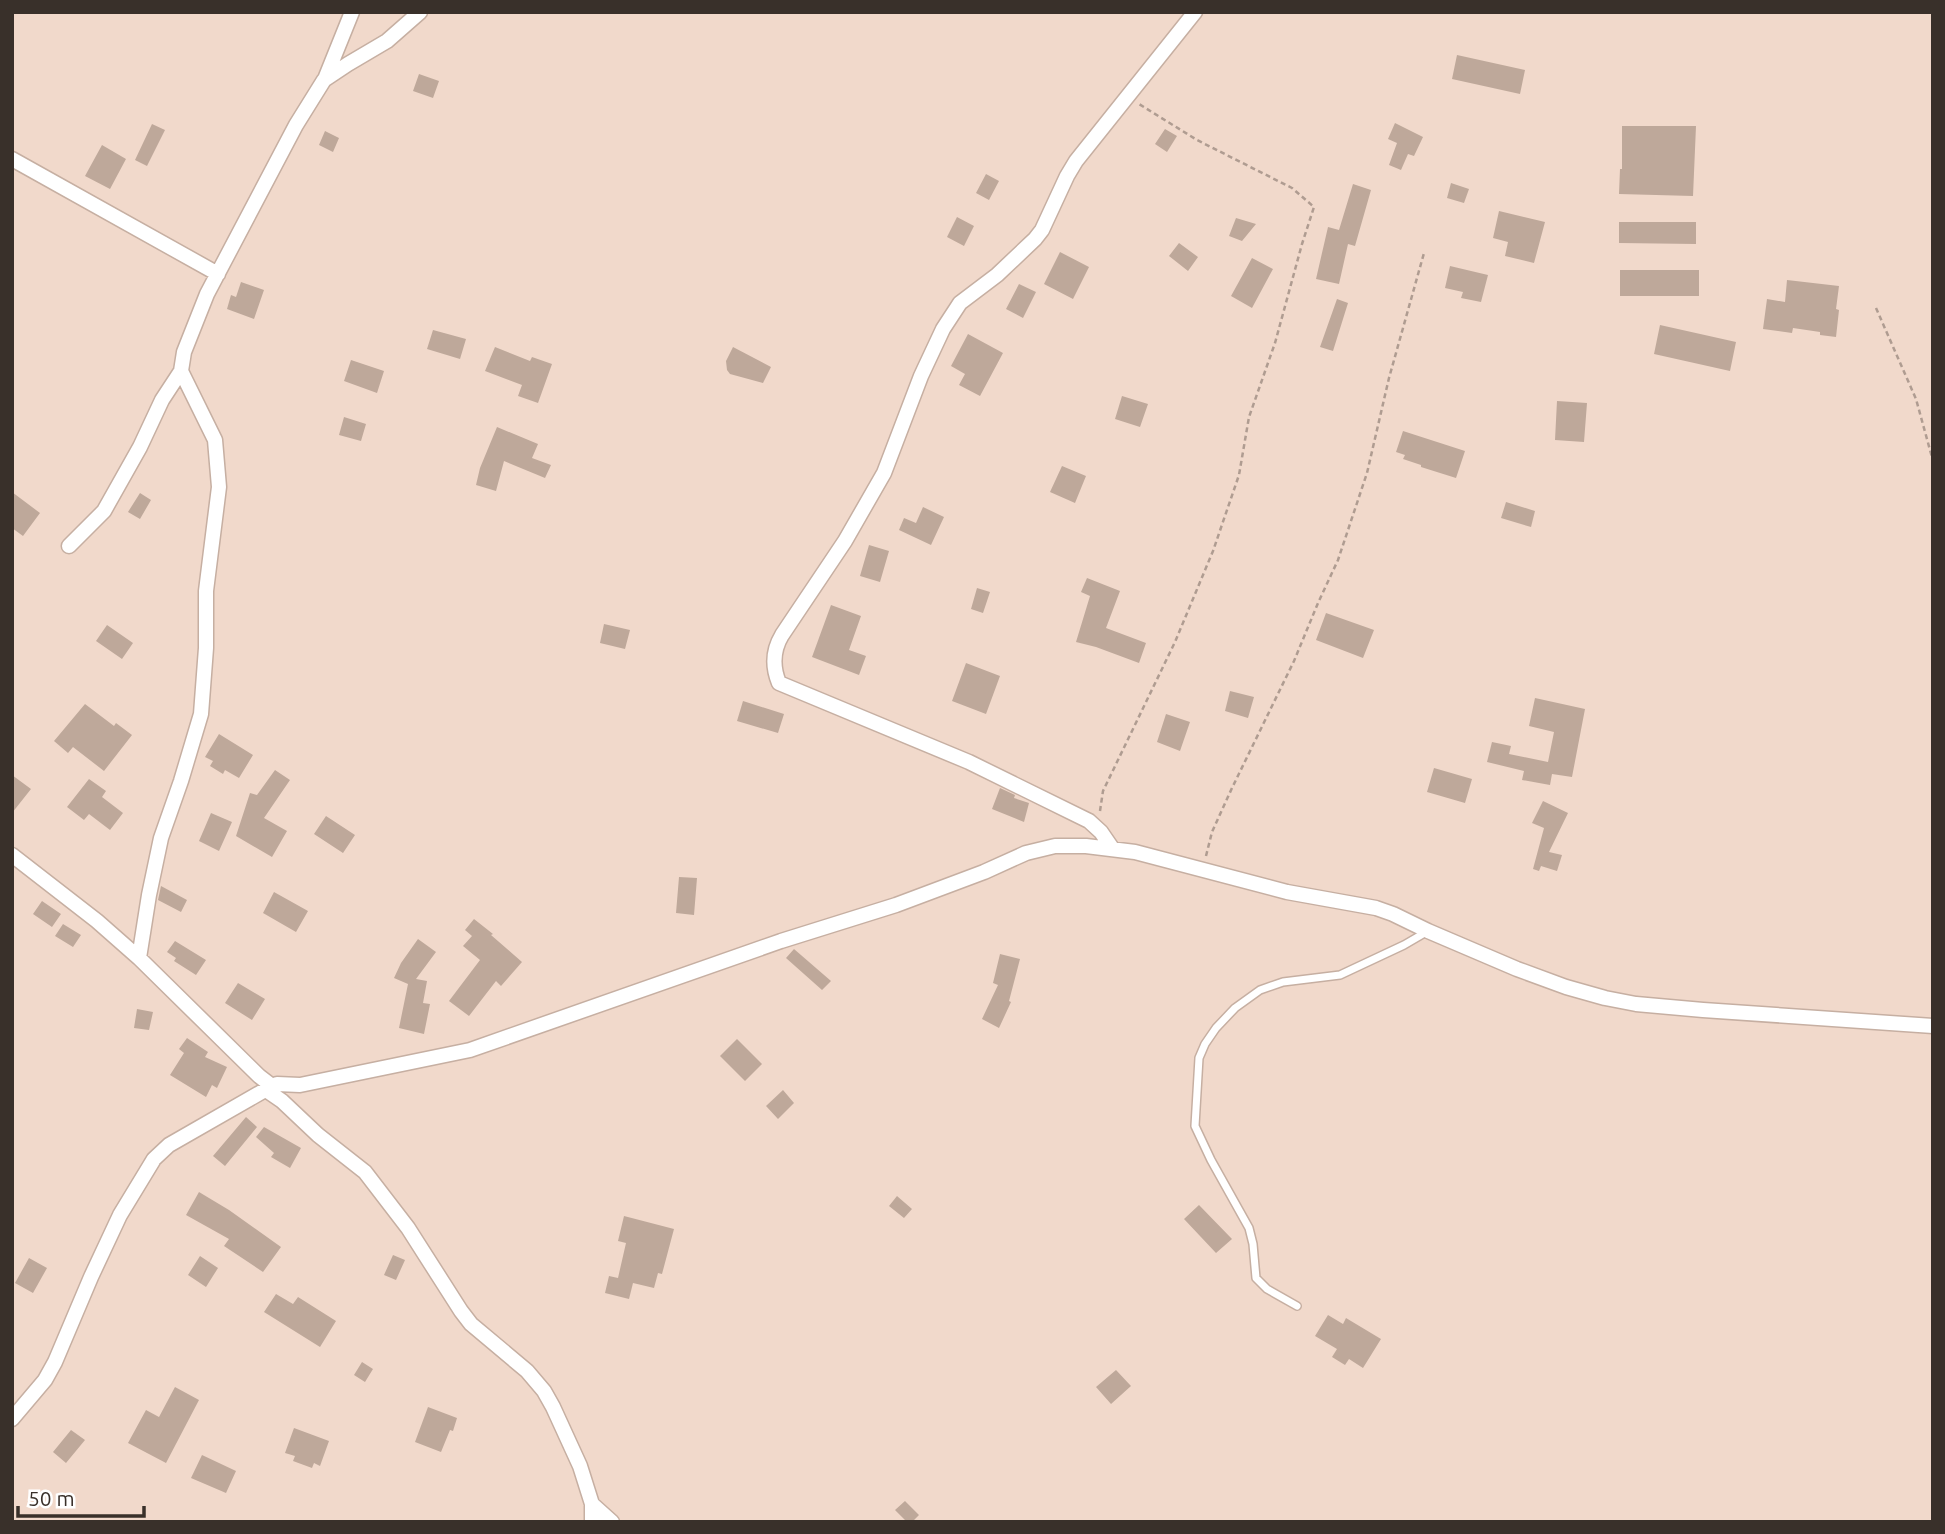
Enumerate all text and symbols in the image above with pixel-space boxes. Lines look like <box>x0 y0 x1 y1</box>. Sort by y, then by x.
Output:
scale bar <box>18 1474 144 1518</box>
text: 50 m <box>28 1486 75 1510</box>

